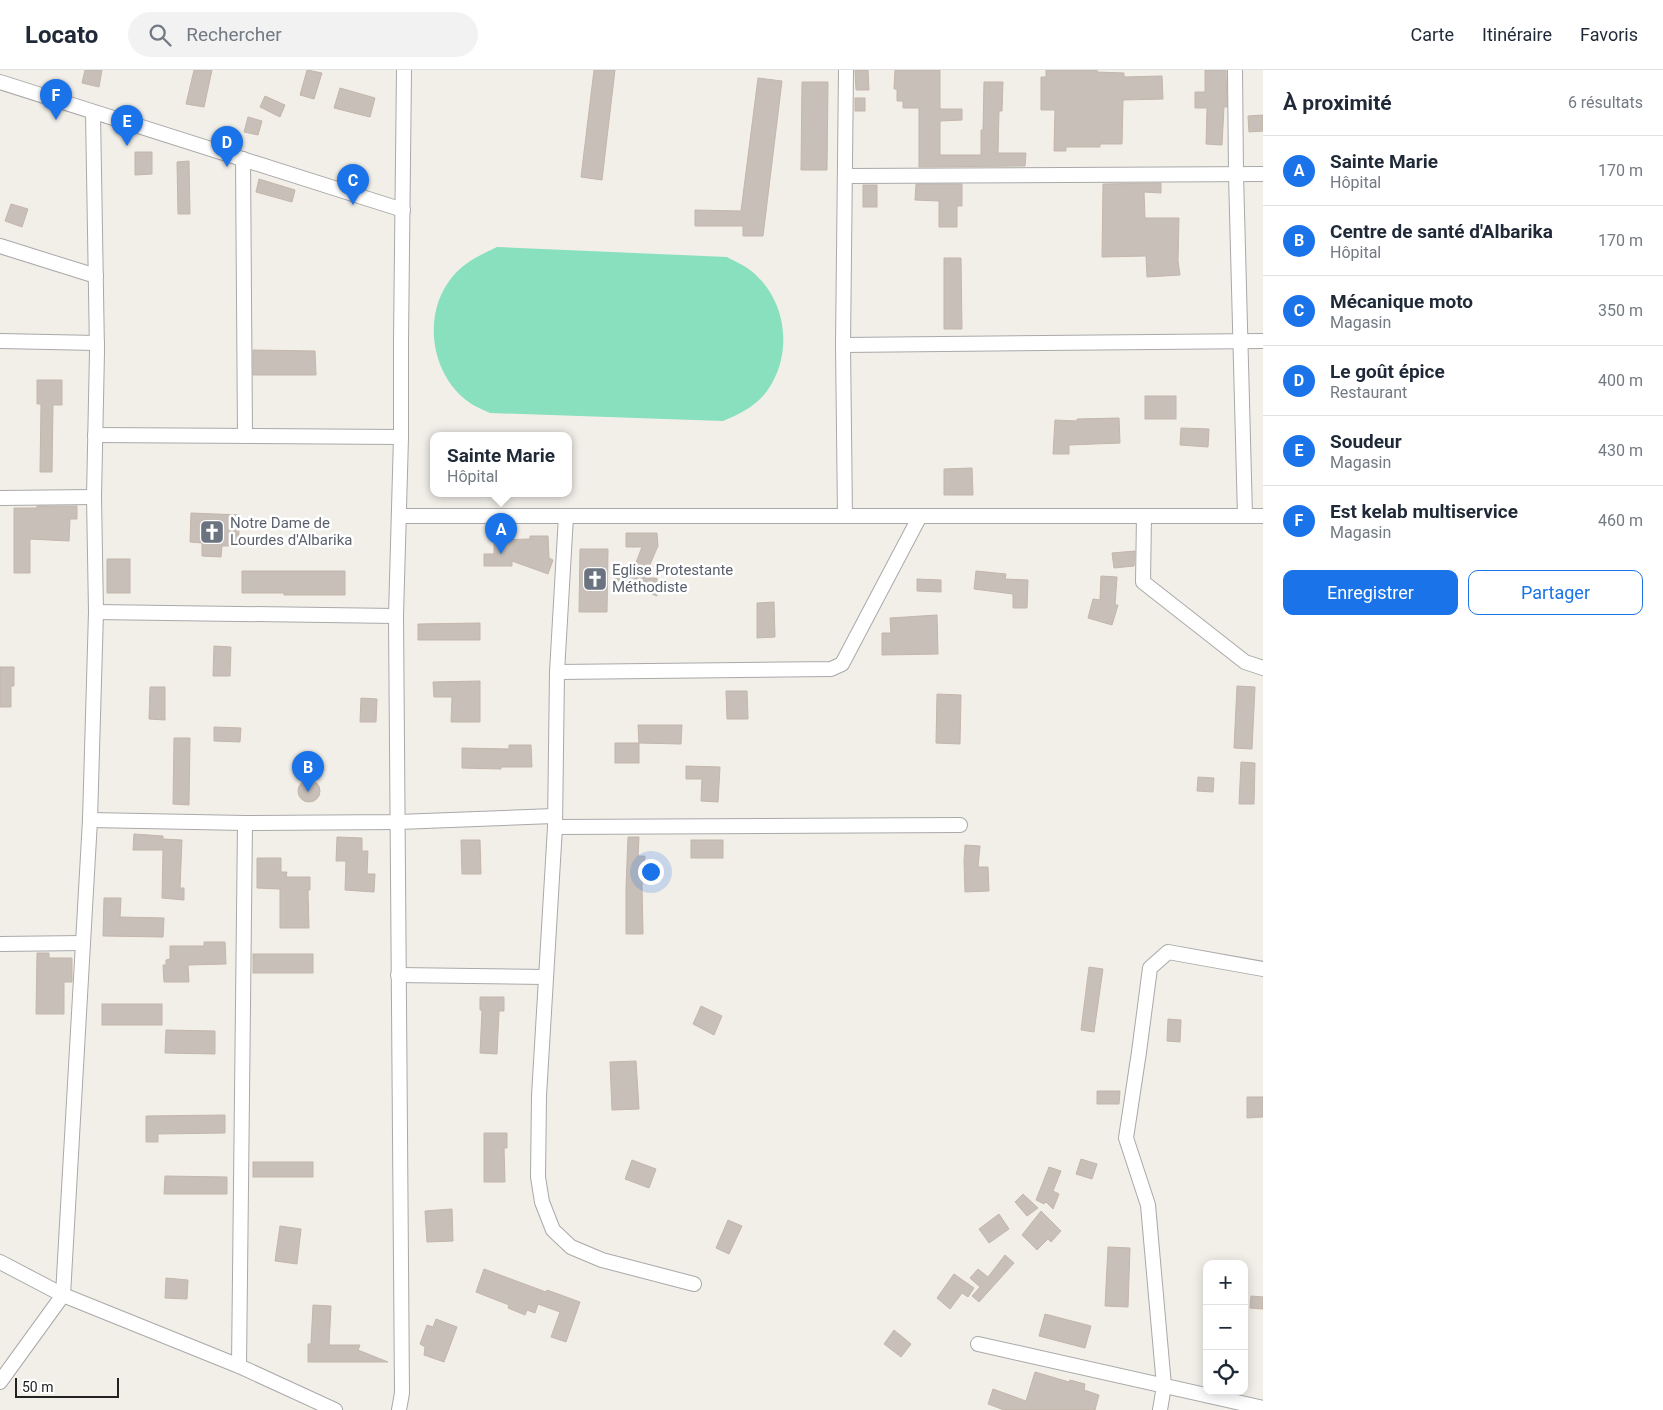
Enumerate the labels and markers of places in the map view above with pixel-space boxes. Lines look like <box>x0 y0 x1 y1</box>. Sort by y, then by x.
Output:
pin: F <box>40 79 72 120</box>
pin: E <box>111 105 143 146</box>
pin: D <box>211 126 243 167</box>
pin: C <box>337 164 369 205</box>
pin: A <box>485 513 517 554</box>
place label: Notre Dame de Lourdes d'Albarika <box>230 514 352 549</box>
church icon: Notre Dame de Lourdes d'Albarika <box>199 519 225 545</box>
place label: Eglise Protestante Méthodiste <box>612 561 733 596</box>
church icon: Eglise Protestante Méthodiste <box>582 566 608 592</box>
pin: B <box>292 751 324 792</box>

